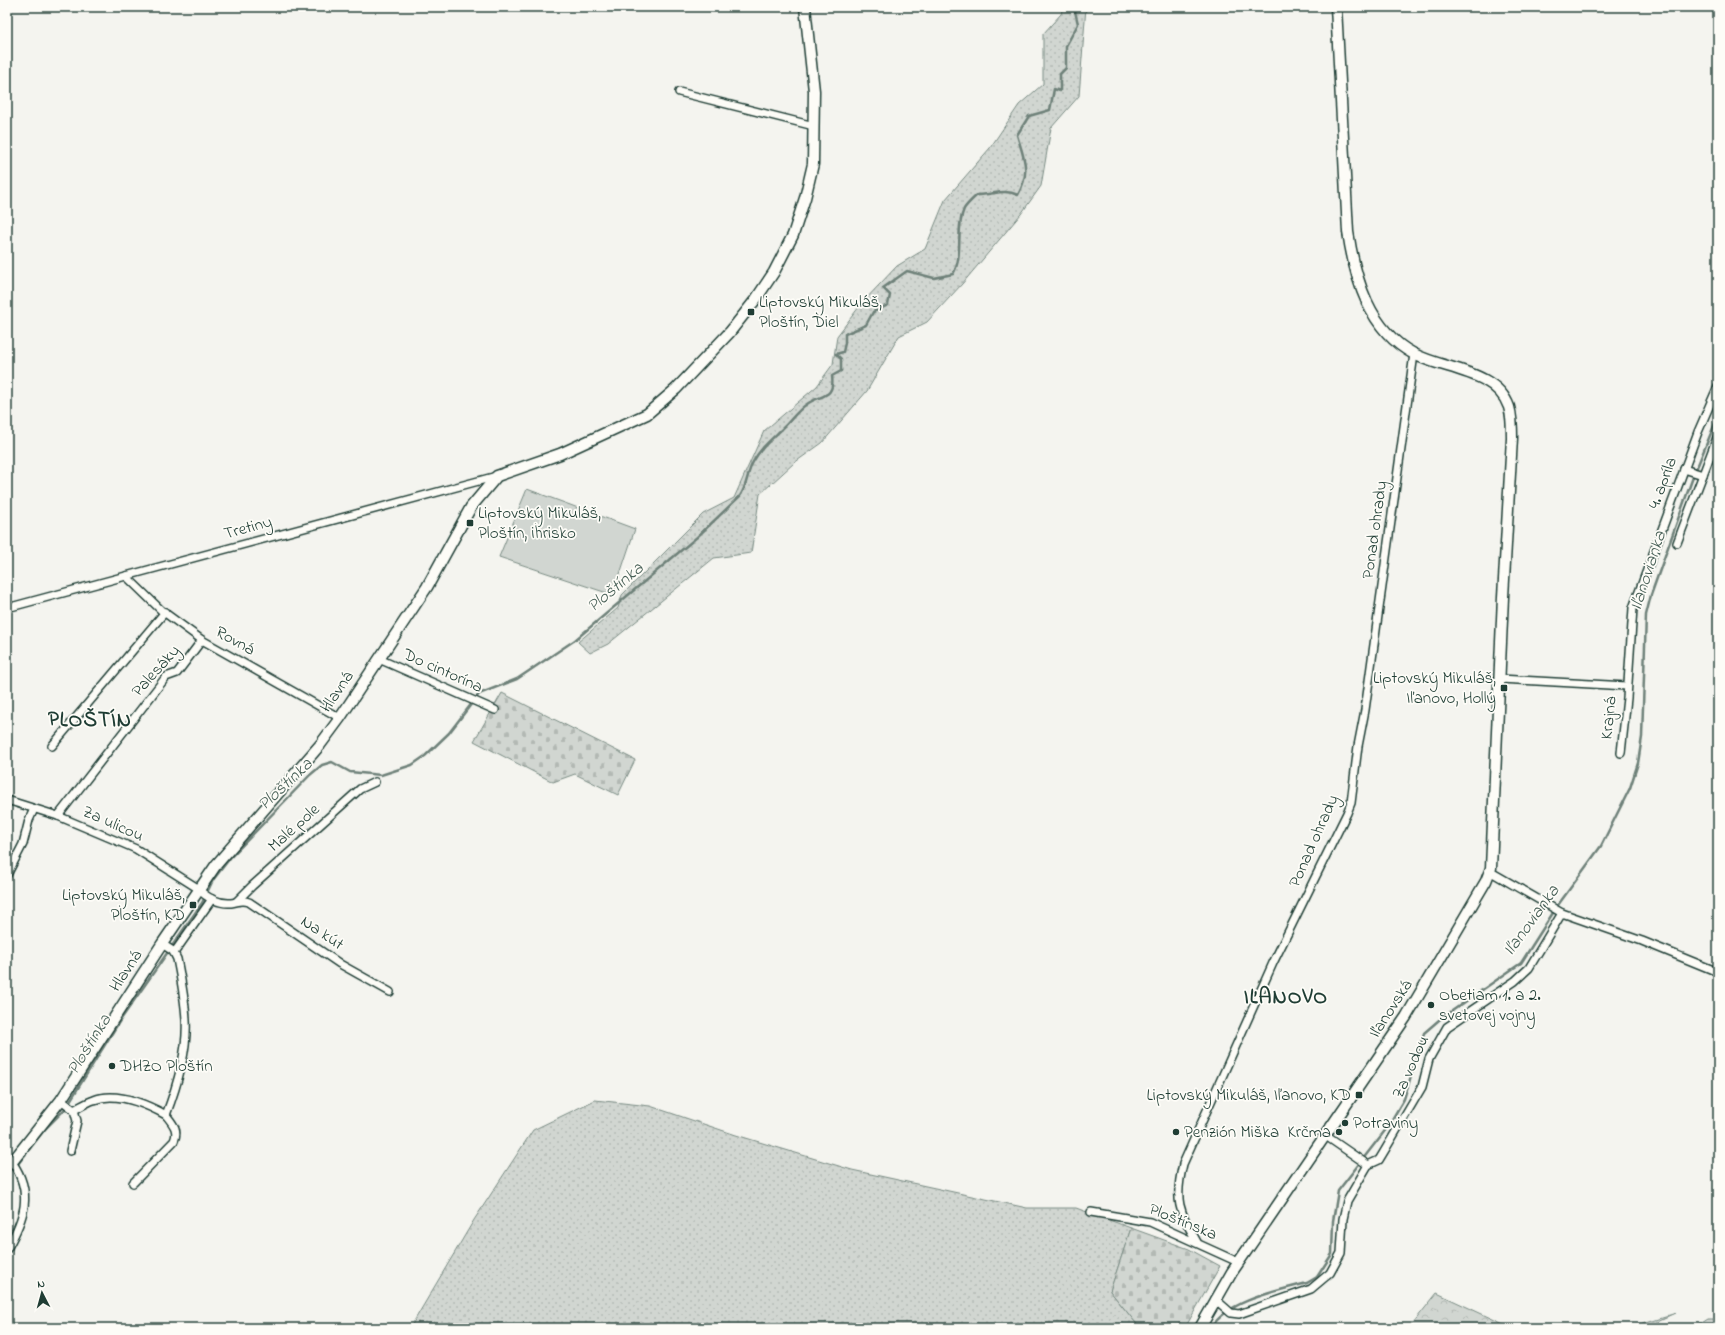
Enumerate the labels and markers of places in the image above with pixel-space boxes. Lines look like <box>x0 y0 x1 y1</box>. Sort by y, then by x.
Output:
place label: Liptovský Mikuláš, Ploštín, Diel <box>759 290 882 335</box>
marker: Liptovský Mikuláš, Ploštín, Diel <box>746 307 756 317</box>
place label: Liptovský Mikuláš, Ploštín, ihrisko <box>478 501 601 546</box>
marker: Liptovský Mikuláš, Ploštín, ihrisko <box>465 518 475 528</box>
place label: Liptovský Mikuláš, Iľanovo, Hollý <box>1373 666 1496 712</box>
marker: Liptovský Mikuláš, Iľanovo, Hollý <box>1499 683 1509 693</box>
place label: Liptovský Mikuláš, Ploštín, KD <box>62 883 185 928</box>
marker: Liptovský Mikuláš, Ploštín, KD <box>188 900 198 910</box>
place label: Obetiam 1. a 2. svetovej vojny <box>1439 983 1541 1029</box>
marker: Obetiam 1. a 2. svetovej vojny <box>1426 1000 1436 1010</box>
place label: DHZO Ploštín <box>119 1054 213 1079</box>
marker: DHZO Ploštín <box>107 1061 117 1071</box>
place label: Liptovský Mikuláš, Iľanovo, KD <box>1147 1083 1351 1109</box>
marker: Liptovský Mikuláš, Iľanovo, KD <box>1354 1090 1364 1100</box>
place label: Potraviny <box>1353 1111 1418 1137</box>
marker: Potraviny <box>1340 1118 1350 1128</box>
place label: Penzión Miška <box>1184 1120 1279 1145</box>
place label: Krčma <box>1288 1120 1331 1145</box>
marker: Penzión Miška <box>1171 1127 1181 1137</box>
marker: Krčma <box>1334 1127 1344 1137</box>

